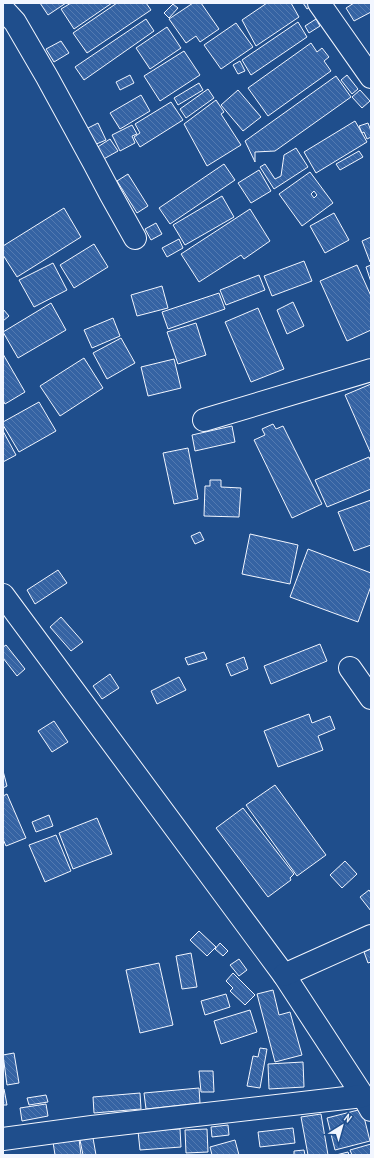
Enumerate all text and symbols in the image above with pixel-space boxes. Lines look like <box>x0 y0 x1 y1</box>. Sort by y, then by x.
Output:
north arrow <box>322 1106 362 1146</box>
text: N <box>341 1111 355 1125</box>

